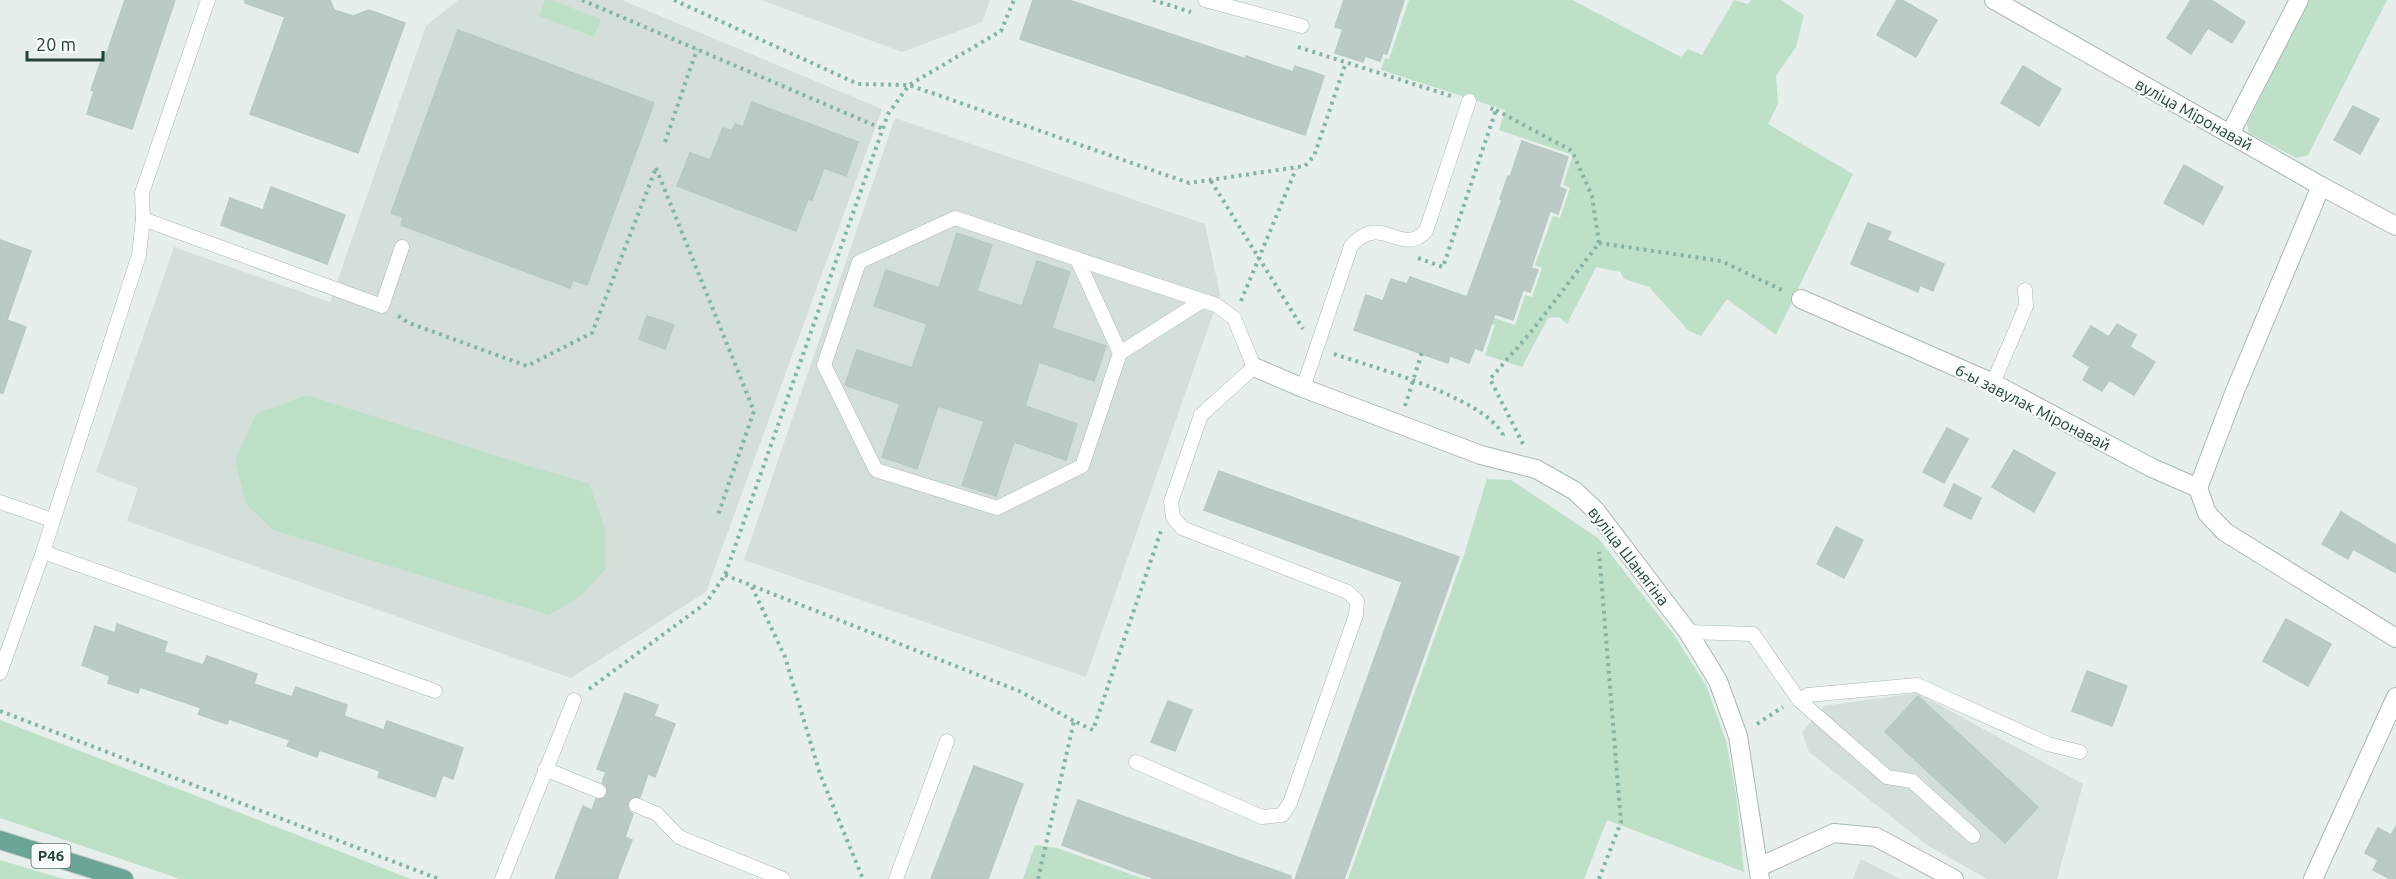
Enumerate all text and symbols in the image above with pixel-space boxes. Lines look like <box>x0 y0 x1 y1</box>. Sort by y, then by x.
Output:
scale bar <box>27 24 104 62</box>
text: 20 m <box>36 34 76 54</box>
street label: вуліца Міронавай <box>2132 74 2256 154</box>
street label: 6-ы завулак Міронавай <box>1953 360 2113 454</box>
street label: вуліца Шанягіна <box>1585 503 1673 609</box>
road number: Р46 <box>32 844 70 868</box>

